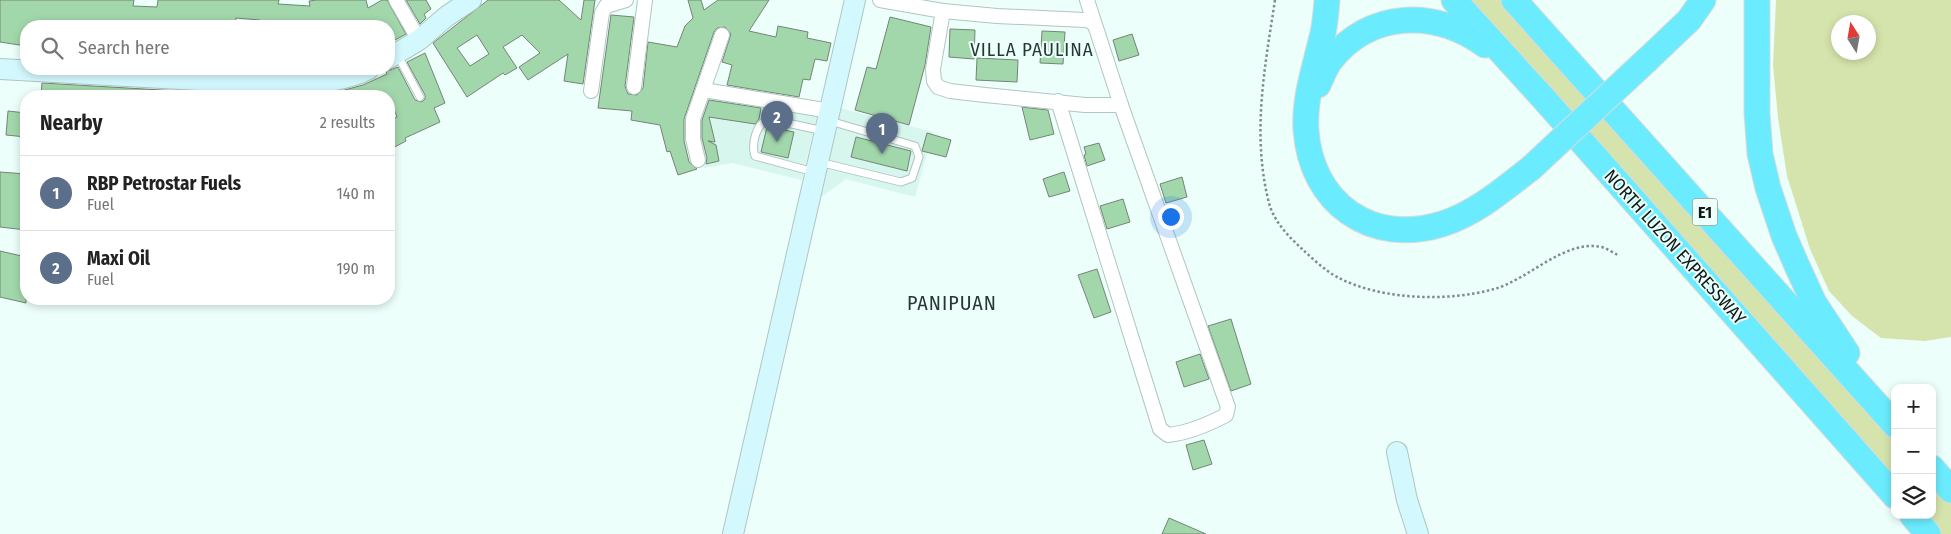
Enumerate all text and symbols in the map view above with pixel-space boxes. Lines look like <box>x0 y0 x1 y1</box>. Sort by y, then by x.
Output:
north arrow <box>1831 15 1876 60</box>
search box <box>20 20 395 75</box>
icon: search <box>38 34 66 62</box>
text: Search here <box>78 36 170 59</box>
district label: VILLA PAULINA <box>970 38 1094 61</box>
pin: 2 <box>761 101 793 142</box>
text: Nearby <box>40 110 102 136</box>
text: 2 results <box>320 113 375 132</box>
pin: 1 <box>866 113 898 154</box>
street label: NORTH LUZON EXPRESSWAY <box>1600 165 1750 329</box>
text: RBP Petrostar Fuels <box>87 172 241 195</box>
text: 1 <box>53 184 59 203</box>
text: 140 m <box>337 184 375 203</box>
text: Fuel <box>87 195 114 214</box>
road number: E1 <box>1692 198 1718 226</box>
your location <box>1158 204 1184 230</box>
text: Maxi Oil <box>87 247 150 270</box>
text: 2 <box>52 259 60 278</box>
text: 190 m <box>337 259 375 278</box>
text: Fuel <box>87 270 114 289</box>
district label: PANIPUAN <box>907 291 997 315</box>
map controls <box>1891 384 1936 519</box>
button: + <box>1891 384 1936 429</box>
button: − <box>1891 429 1936 474</box>
button: layers <box>1891 474 1936 519</box>

